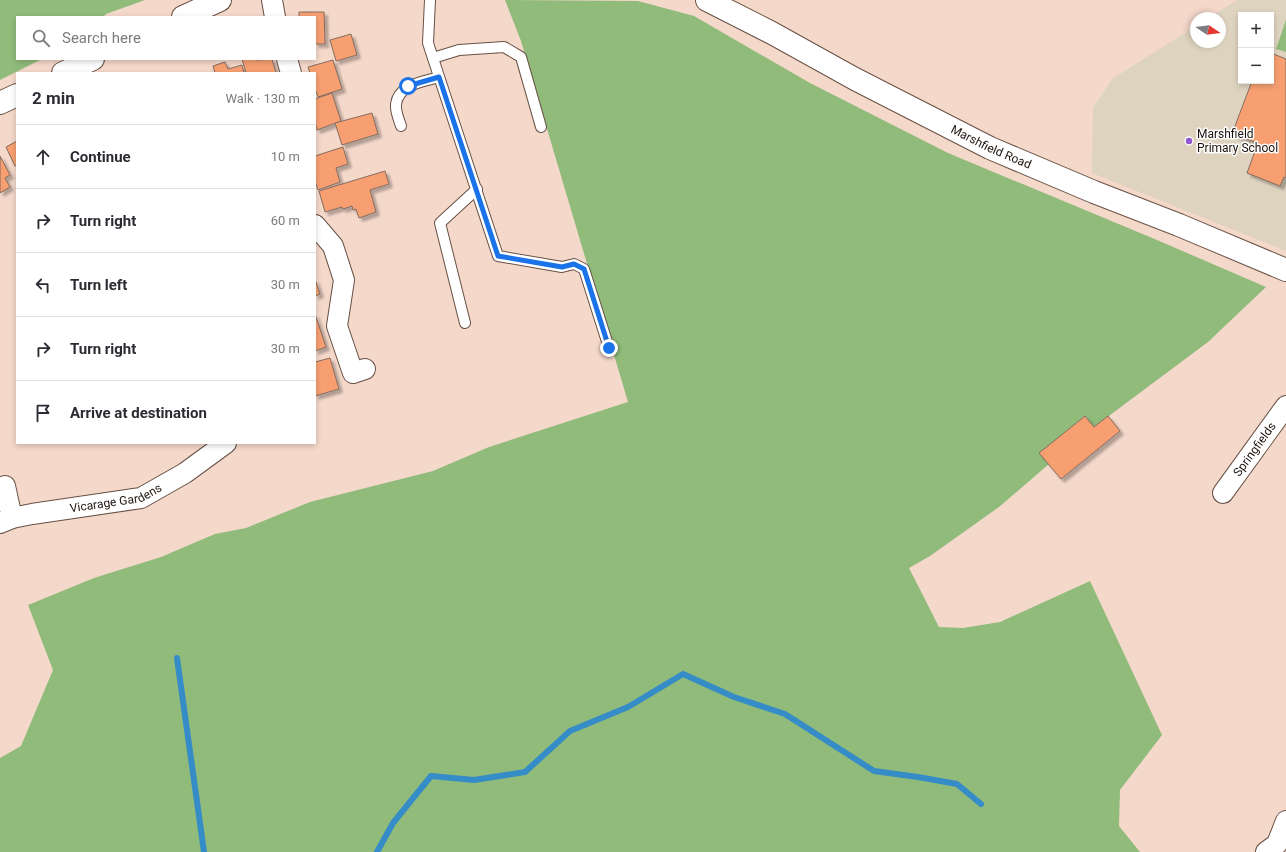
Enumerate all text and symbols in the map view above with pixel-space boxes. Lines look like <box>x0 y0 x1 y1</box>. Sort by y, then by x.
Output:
north arrow <box>1190 12 1226 48</box>
map controls <box>1238 12 1274 84</box>
button: + <box>1238 12 1274 48</box>
search box <box>16 16 316 60</box>
icon: search <box>30 27 52 49</box>
text: Search here <box>62 29 141 47</box>
button: − <box>1238 48 1274 84</box>
route start <box>399 77 417 95</box>
text: 2 min <box>32 88 75 108</box>
text: Walk · 130 m <box>225 91 300 106</box>
street label: Marshfield Road <box>949 122 1033 172</box>
place label: Marshfield Primary School <box>1197 127 1278 155</box>
marker: Marshfield Primary School <box>1184 136 1194 146</box>
icon: ahead <box>32 146 54 168</box>
text: Continue <box>70 148 131 166</box>
text: 10 m <box>271 149 300 164</box>
icon: right <box>32 210 54 232</box>
text: Turn right <box>70 212 136 230</box>
text: 60 m <box>271 213 300 228</box>
icon: left <box>32 274 54 296</box>
text: Turn left <box>70 276 127 294</box>
text: 30 m <box>271 277 300 292</box>
icon: right <box>32 338 54 360</box>
route end <box>600 339 618 357</box>
text: Turn right <box>70 340 136 358</box>
text: 30 m <box>271 341 300 356</box>
icon: arrive <box>32 402 54 424</box>
text: Arrive at destination <box>70 404 207 422</box>
street label: Springfields <box>1230 420 1279 479</box>
street label: Vicarage Gardens <box>69 481 164 515</box>

